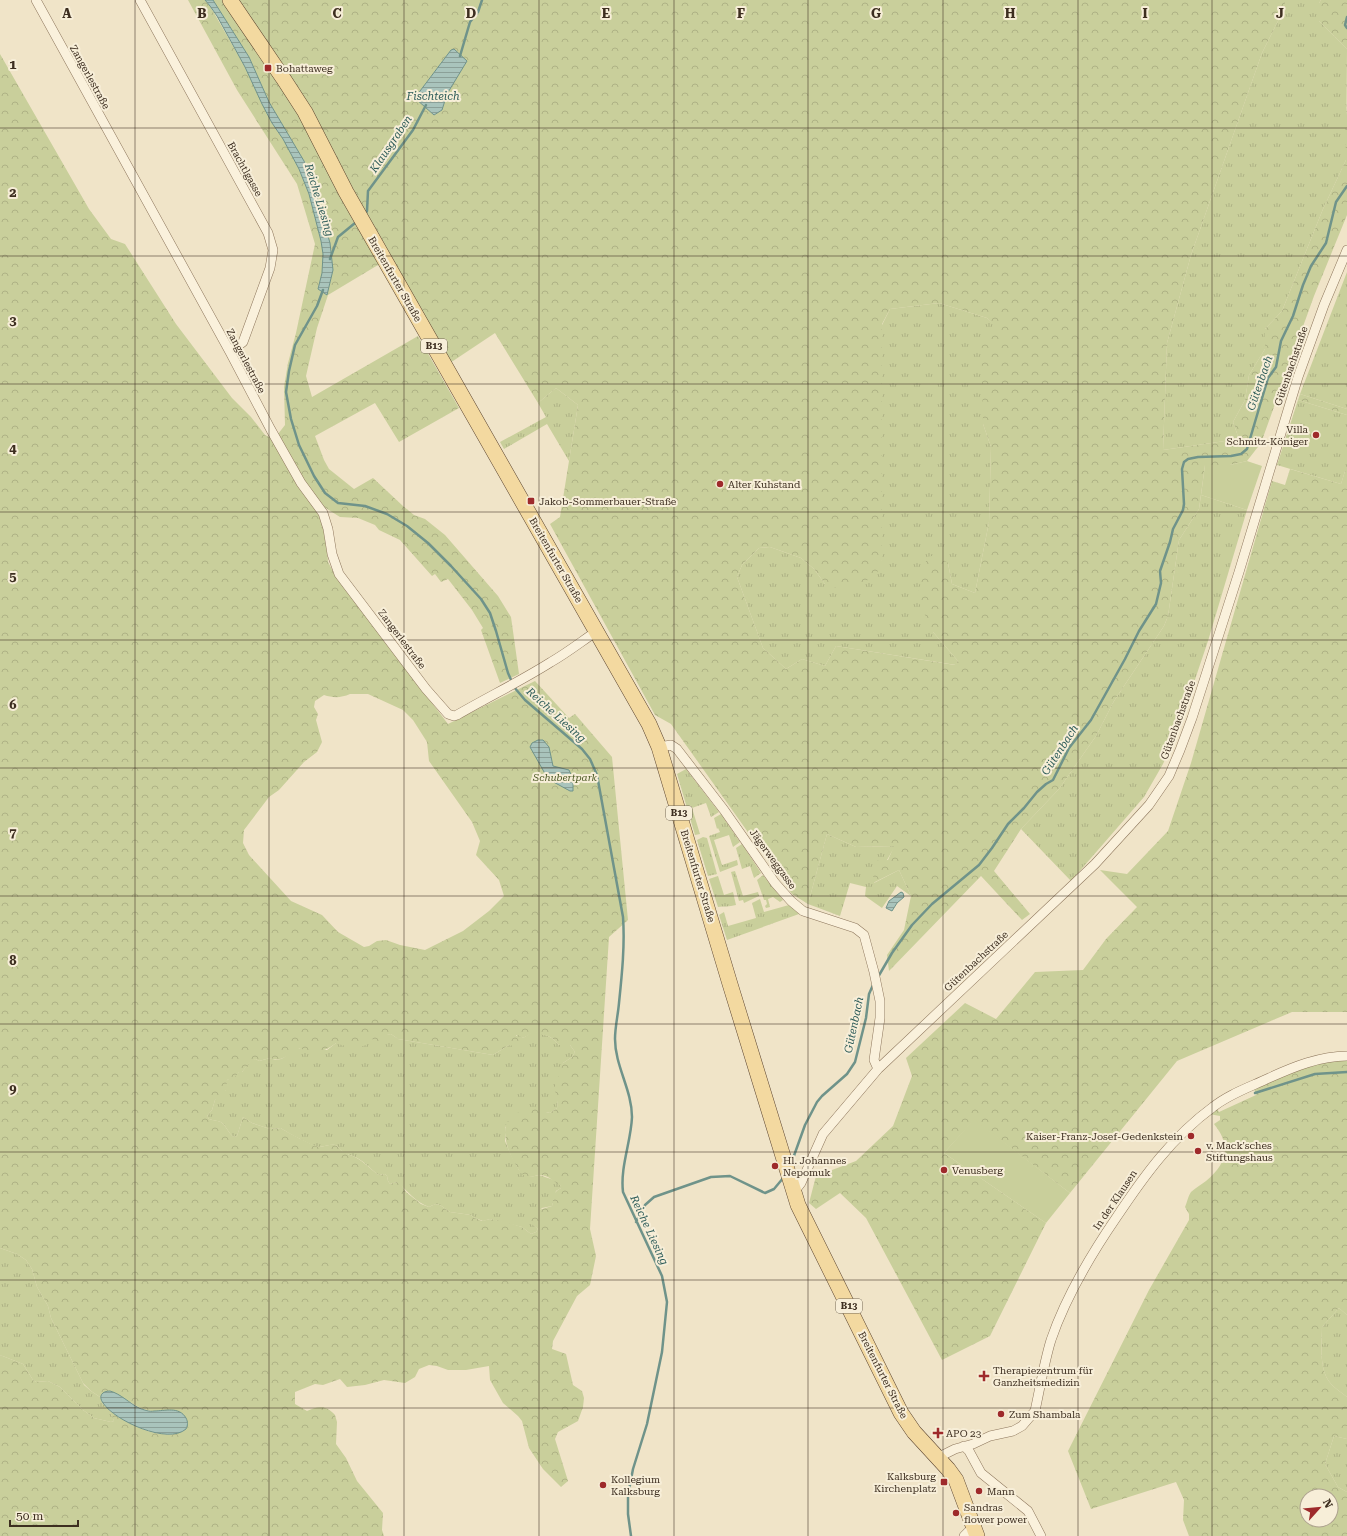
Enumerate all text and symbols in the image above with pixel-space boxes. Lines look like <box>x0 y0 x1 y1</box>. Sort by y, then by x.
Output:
text: A <box>62 6 72 21</box>
text: B <box>197 6 207 21</box>
text: C <box>332 6 342 21</box>
text: D <box>466 6 476 21</box>
text: E <box>602 6 610 21</box>
text: F <box>737 6 745 21</box>
text: G <box>871 6 881 21</box>
text: H <box>1005 6 1016 21</box>
text: I <box>1142 6 1148 21</box>
text: J <box>1276 6 1284 21</box>
street label: Zangerlestraße <box>68 43 112 111</box>
text: 1 <box>9 57 17 72</box>
marker: Bohattaweg <box>263 63 273 73</box>
place label: Bohattaweg <box>276 63 333 74</box>
water label: Fischteich <box>405 90 460 103</box>
water label: Klausgraben <box>367 113 415 176</box>
street label: Brachtlgasse <box>225 140 265 199</box>
water label: Reiche Liesing <box>301 161 336 238</box>
text: 2 <box>9 185 17 200</box>
street label: Breitenfurter Straße <box>366 235 424 324</box>
text: 3 <box>9 313 17 328</box>
street label: Gütenbachstraße <box>1272 324 1310 407</box>
street label: Zangerlestraße <box>224 327 268 396</box>
road number: B13 <box>421 339 447 353</box>
water label: Gütenbach <box>1245 354 1276 412</box>
place label: Villa Schmitz-Königer <box>1226 424 1309 447</box>
marker: Villa Schmitz-Königer <box>1311 430 1321 440</box>
text: 4 <box>9 441 17 456</box>
marker: Alter Kuhstand <box>715 479 725 489</box>
place label: Alter Kuhstand <box>728 479 801 490</box>
marker: Jakob-Sommerbauer-Straße <box>526 496 536 506</box>
place label: Jakob-Sommerbauer-Straße <box>539 496 677 507</box>
street label: Breitenfurter Straße <box>527 516 585 605</box>
text: 5 <box>9 569 17 584</box>
street label: Zangerlestraße <box>376 607 428 671</box>
street label: Gütenbachstraße <box>1159 679 1198 761</box>
water label: Reiche Liesing <box>523 684 589 745</box>
text: 6 <box>9 697 17 712</box>
water label: Gütenbach <box>1039 722 1081 778</box>
park label: Schubertpark <box>532 772 598 783</box>
road number: B13 <box>666 806 692 820</box>
text: 7 <box>9 825 17 840</box>
street label: Jägerweggasse <box>748 827 799 891</box>
street label: Breitenfurter Straße <box>679 828 717 924</box>
street label: Gütenbachstraße <box>942 928 1010 993</box>
text: 8 <box>9 953 17 968</box>
water label: Gütenbach <box>842 995 866 1054</box>
text: 9 <box>9 1081 17 1096</box>
place label: Kaiser-Franz-Josef-Gedenkstein <box>1026 1131 1184 1142</box>
marker: Kaiser-Franz-Josef-Gedenkstein <box>1186 1131 1196 1141</box>
place label: v. Mack'sches Stiftungshaus <box>1206 1140 1273 1163</box>
marker: v. Mack'sches Stiftungshaus <box>1193 1146 1203 1156</box>
place label: Hl. Johannes Nepomuk <box>783 1155 846 1178</box>
marker: Hl. Johannes Nepomuk <box>770 1161 780 1171</box>
marker: Venusberg <box>939 1165 949 1175</box>
place label: Venusberg <box>952 1165 1003 1176</box>
street label: In der Klausen <box>1091 1167 1139 1232</box>
water label: Reiche Liesing <box>627 1192 671 1267</box>
road number: B13 <box>836 1299 862 1313</box>
street label: Breitenfurter Straße <box>856 1330 910 1421</box>
place label: Therapiezentrum für Ganzheitsmedizin <box>993 1365 1093 1388</box>
marker: Therapiezentrum für Ganzheitsmedizin <box>978 1370 990 1382</box>
marker: Zum Shambala <box>996 1409 1006 1419</box>
place label: Zum Shambala <box>1009 1409 1081 1420</box>
marker: APO 23 <box>933 1428 943 1438</box>
place label: APO 23 <box>946 1428 982 1439</box>
place label: Kalksburg Kirchenplatz <box>874 1471 936 1494</box>
place label: Kollegium Kalksburg <box>611 1474 660 1497</box>
marker: Kalksburg Kirchenplatz <box>939 1477 949 1487</box>
marker: Kollegium Kalksburg <box>598 1480 608 1490</box>
marker: Mann <box>974 1486 984 1496</box>
place label: Mann <box>987 1486 1015 1497</box>
north arrow <box>1299 1488 1339 1528</box>
text: N <box>1320 1497 1335 1511</box>
scale bar <box>10 1502 78 1528</box>
place label: Sandras flower power <box>964 1502 1027 1525</box>
marker: Sandras flower power <box>951 1508 961 1518</box>
text: 50 m <box>16 1509 43 1523</box>

